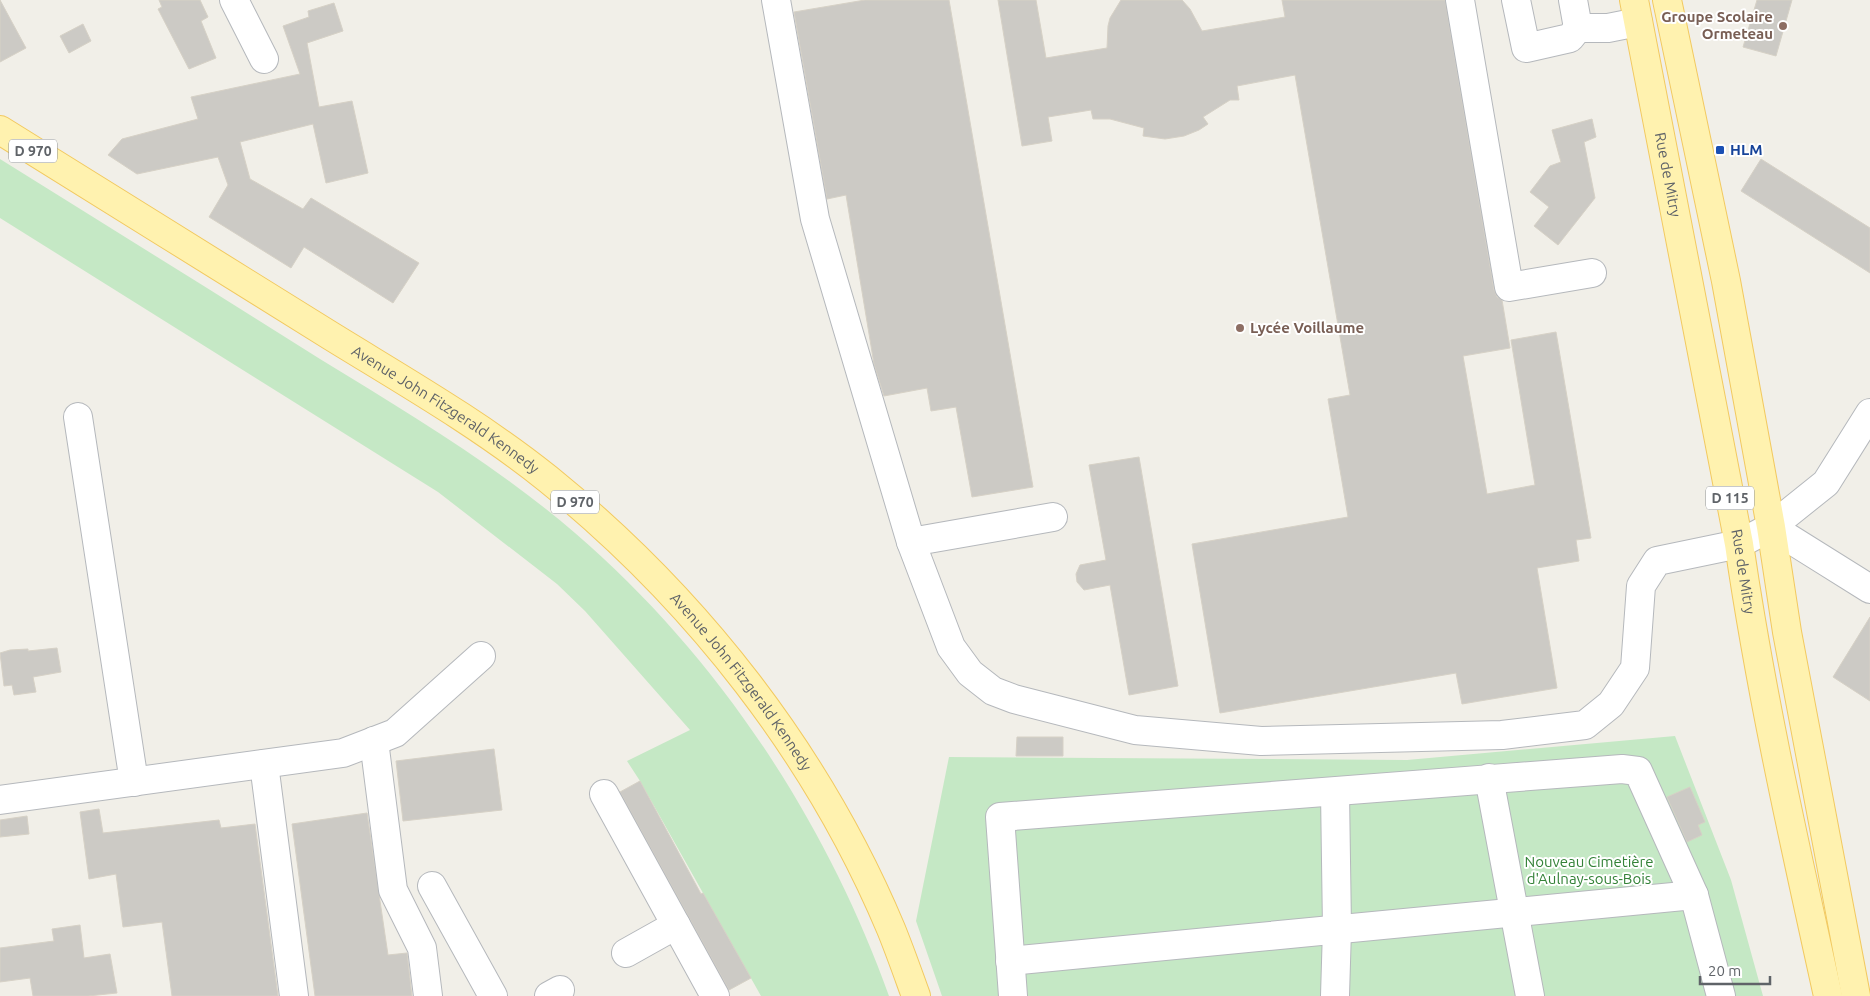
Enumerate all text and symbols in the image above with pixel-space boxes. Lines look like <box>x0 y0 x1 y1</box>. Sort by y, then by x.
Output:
place label: Groupe Scolaire Ormeteau <box>1661 8 1773 42</box>
marker: Groupe Scolaire Ormeteau <box>1777 20 1789 32</box>
street label: Rue de Mitry <box>1652 131 1685 219</box>
road number: D 970 <box>9 140 57 162</box>
place label: HLM <box>1730 141 1762 158</box>
marker: HLM <box>1714 144 1726 156</box>
place label: Lycée Voillaume <box>1250 319 1364 336</box>
marker: Lycée Voillaume <box>1234 322 1246 334</box>
street label: Avenue John Fitzgerald Kennedy <box>349 342 543 477</box>
road number: D 115 <box>1706 486 1754 509</box>
road number: D 970 <box>551 491 599 514</box>
street label: Rue de Mitry <box>1728 528 1759 615</box>
street label: Avenue John Fitzgerald Kennedy <box>667 589 815 774</box>
park label: Nouveau Cimetière d'Aulnay-sous-Bois <box>1524 853 1654 887</box>
scale bar <box>1700 954 1770 986</box>
text: 20 m <box>1708 962 1741 979</box>

